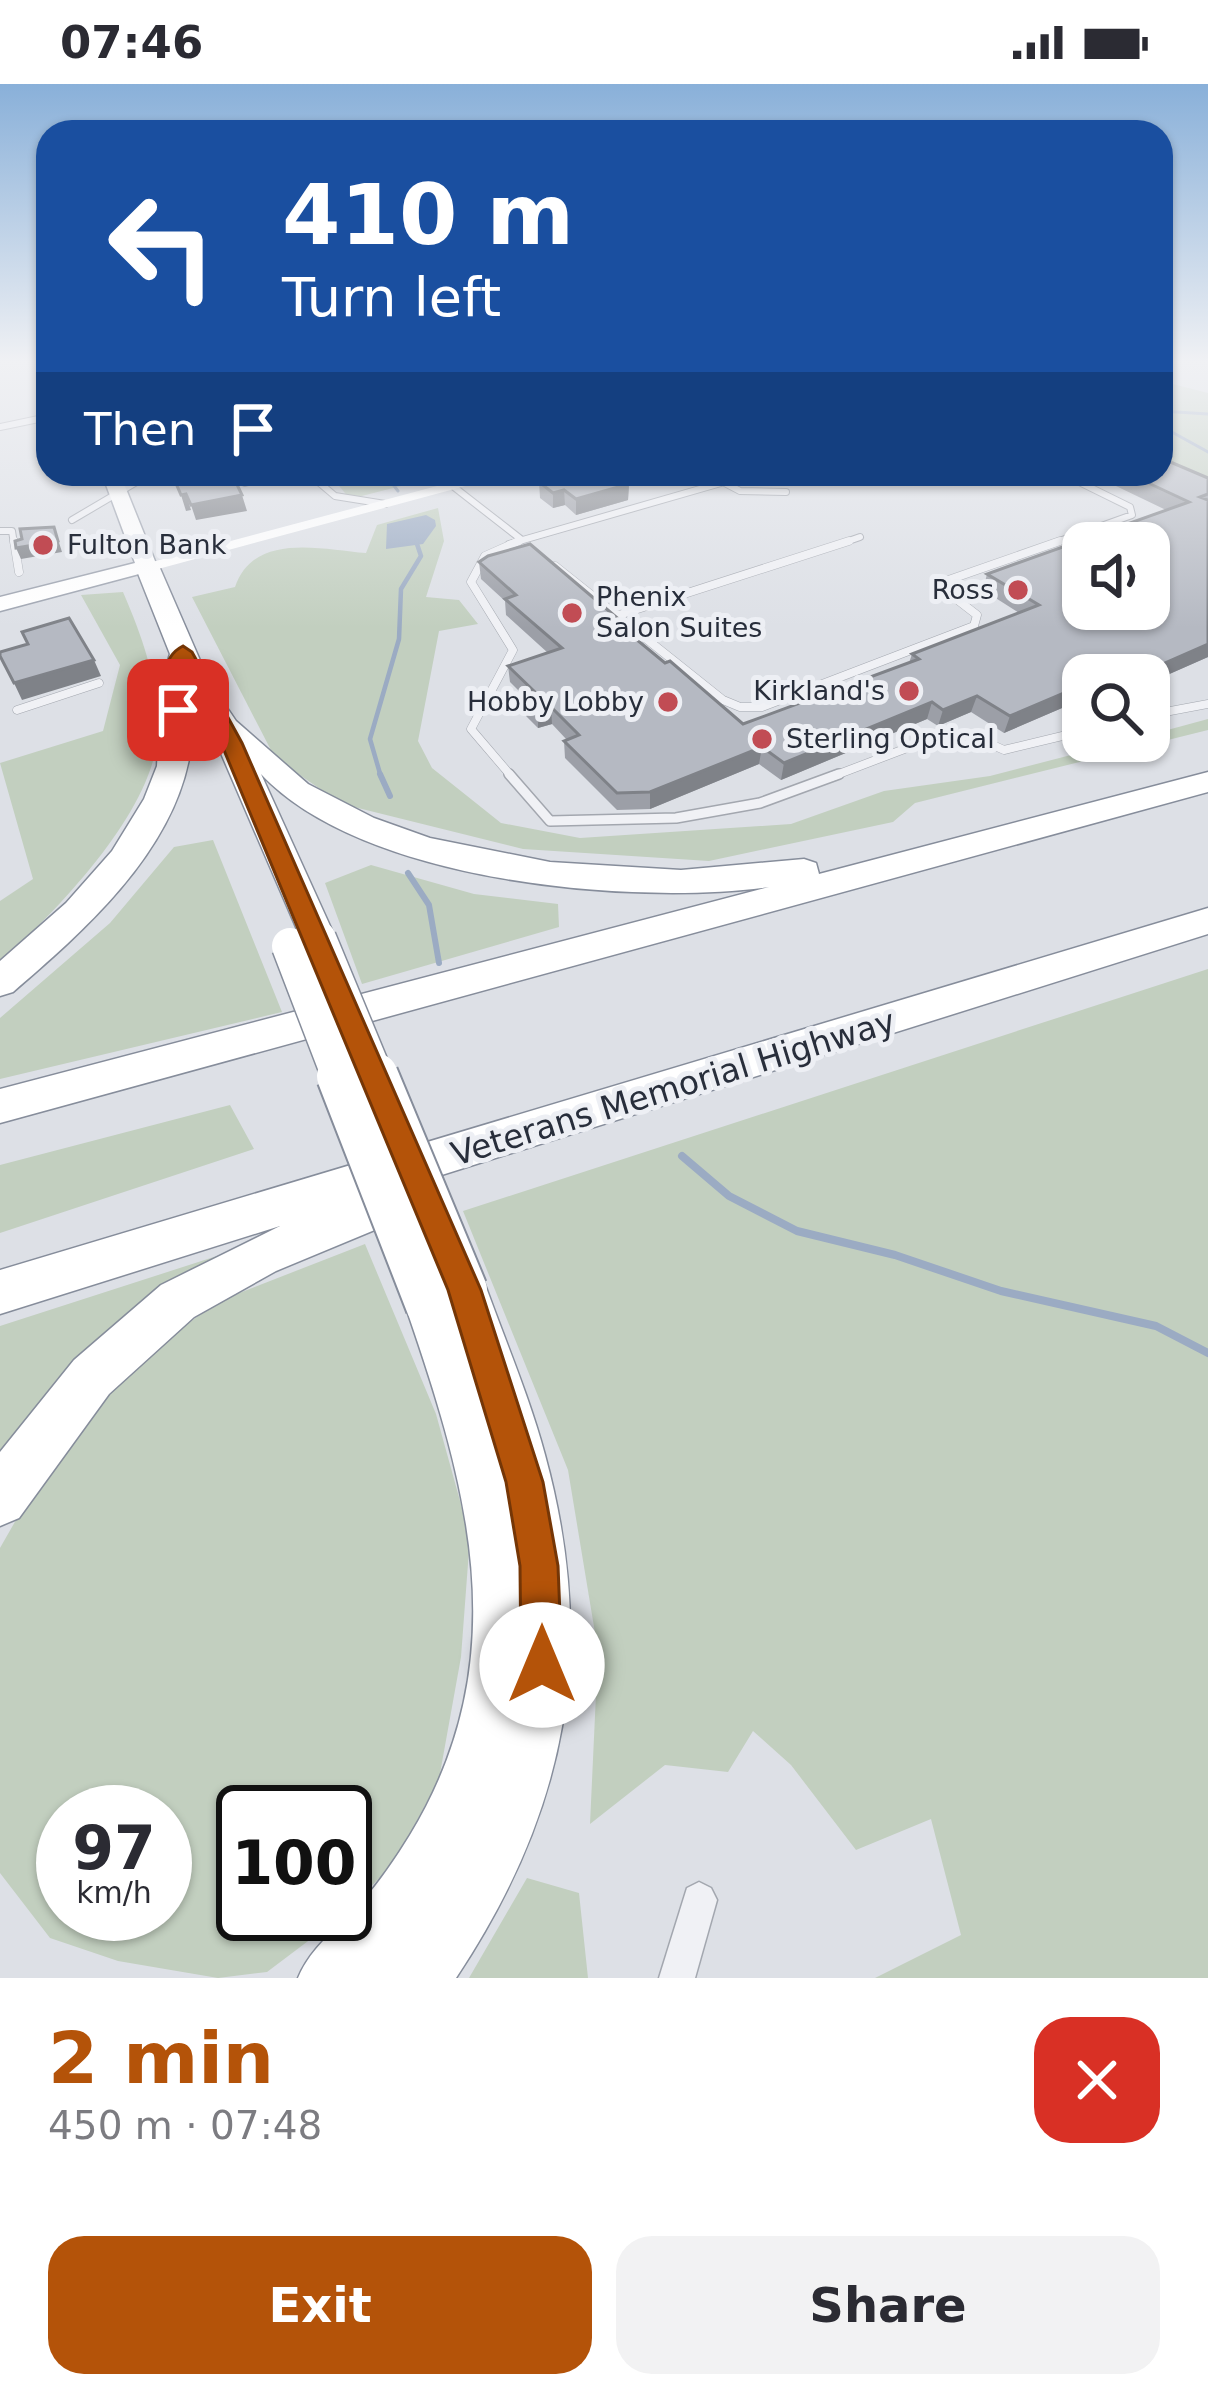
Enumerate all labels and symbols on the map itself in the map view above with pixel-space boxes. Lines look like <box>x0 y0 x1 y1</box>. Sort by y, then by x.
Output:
place label: Fulton Bank <box>67 529 227 560</box>
marker: Fulton Bank <box>30 532 56 558</box>
place label: Ross <box>932 574 994 605</box>
marker: Ross <box>1005 577 1031 603</box>
place label: Phenix Salon Suites <box>596 581 762 643</box>
marker: Phenix Salon Suites <box>559 600 585 626</box>
pin <box>127 659 229 761</box>
place label: Kirkland's <box>753 675 885 706</box>
marker: Kirkland's <box>896 678 922 704</box>
place label: Hobby Lobby <box>467 686 644 717</box>
marker: Hobby Lobby <box>655 689 681 715</box>
place label: Sterling Optical <box>786 723 995 754</box>
marker: Sterling Optical <box>749 726 775 752</box>
street label: Veterans Memorial Highway <box>446 1001 900 1174</box>
position arrow <box>479 1602 605 1728</box>
speed limit sign: 100 <box>216 1785 372 1941</box>

